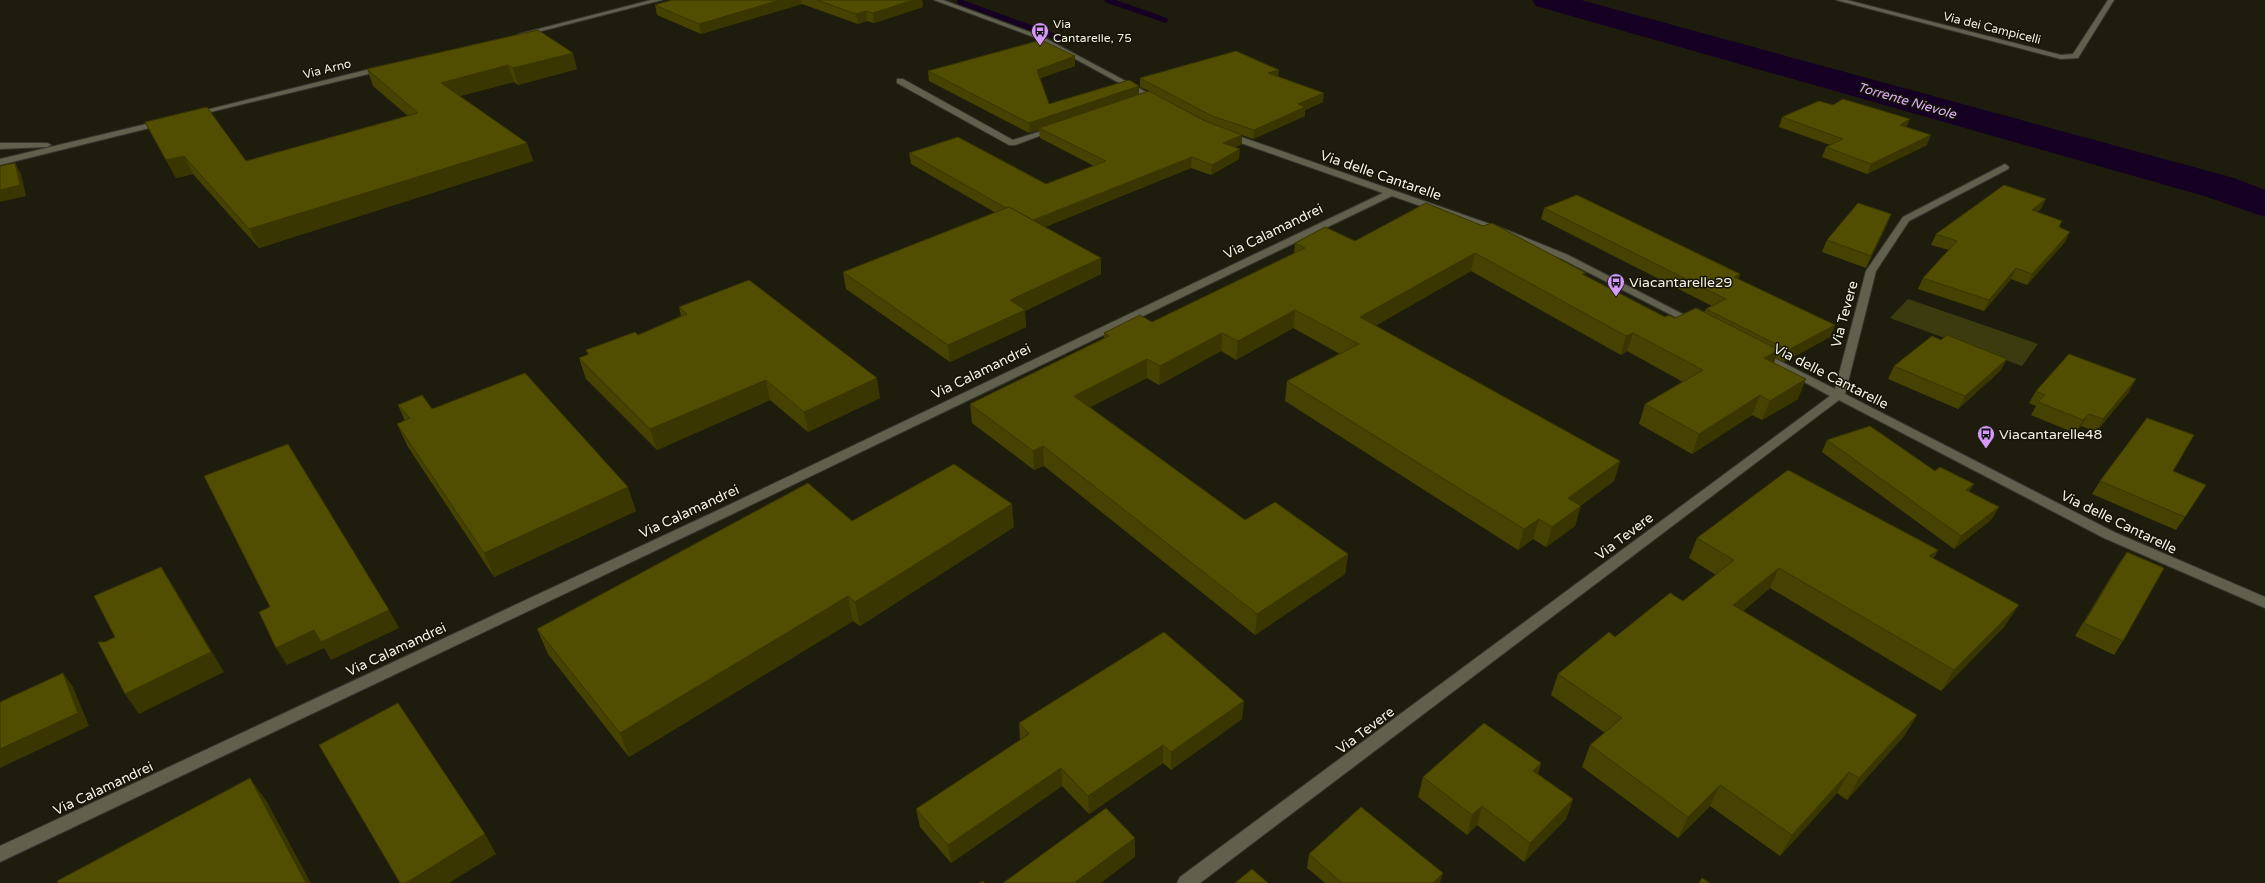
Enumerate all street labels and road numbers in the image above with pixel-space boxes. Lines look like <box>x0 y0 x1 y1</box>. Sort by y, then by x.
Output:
street label: Via dei Campicelli <box>1942 9 2042 47</box>
street label: Via Arno <box>301 56 353 82</box>
street label: Via delle Cantarelle <box>1318 147 1444 204</box>
street label: Via Calamandrei <box>1221 200 1326 263</box>
street label: Via Tevere <box>1827 279 1862 349</box>
street label: Via Calamandrei <box>929 340 1034 403</box>
street label: Via delle Cantarelle <box>1770 340 1891 413</box>
street label: Via Calamandrei <box>637 481 742 542</box>
street label: Via delle Cantarelle <box>2058 487 2180 558</box>
street label: Via Tevere <box>1592 509 1657 564</box>
street label: Via Calamandrei <box>344 619 449 680</box>
street label: Via Tevere <box>1333 703 1398 758</box>
street label: Via Calamandrei <box>51 758 156 819</box>

